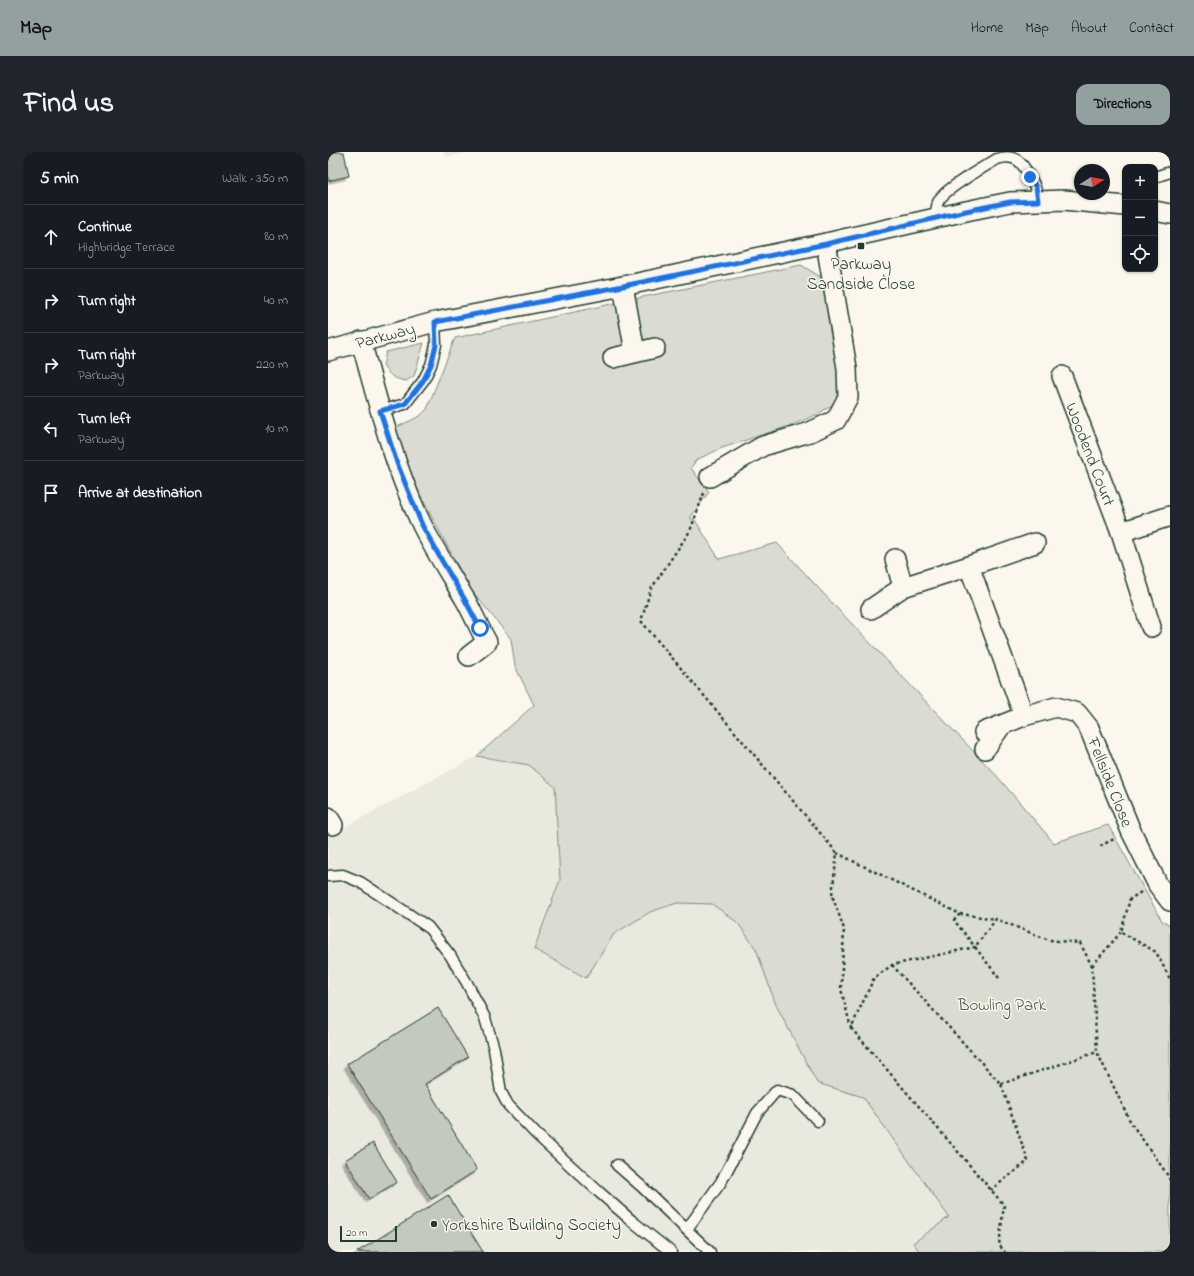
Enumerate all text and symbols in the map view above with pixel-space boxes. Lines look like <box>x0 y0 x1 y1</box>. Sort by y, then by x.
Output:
text: Map <box>20 15 52 42</box>
text: Home <box>971 18 1003 39</box>
text: Map <box>1025 18 1049 39</box>
text: About <box>1071 18 1107 39</box>
text: Contact <box>1129 18 1174 39</box>
text: Find us <box>24 84 114 125</box>
button: Directions <box>1076 84 1170 125</box>
north arrow <box>1074 164 1110 200</box>
map controls <box>1122 164 1158 272</box>
button: + <box>1122 164 1158 200</box>
text: 5 min <box>40 166 79 191</box>
route end <box>1021 168 1039 186</box>
text: Walk · 350 m <box>222 169 288 188</box>
button: − <box>1122 200 1158 236</box>
text: Continue <box>78 216 132 238</box>
icon: ahead <box>40 226 62 248</box>
text: 80 m <box>264 227 288 246</box>
button: locate <box>1122 236 1158 272</box>
text: Highbridge Terrace <box>78 238 175 257</box>
marker: Parkway Sandside Close <box>856 241 866 251</box>
place label: Parkway Sandside Close <box>807 252 916 297</box>
icon: right <box>40 290 62 312</box>
text: Turn right <box>78 290 136 312</box>
text: 40 m <box>264 291 288 310</box>
street label: Parkway <box>353 317 418 357</box>
text: Turn right <box>78 344 136 366</box>
icon: right <box>40 354 62 376</box>
text: 220 m <box>256 355 288 374</box>
text: Parkway <box>78 366 124 385</box>
street label: Woodend Court <box>1058 399 1121 510</box>
text: Turn left <box>78 408 131 430</box>
icon: left <box>40 418 62 440</box>
text: 10 m <box>265 419 288 438</box>
text: Parkway <box>78 430 124 449</box>
icon: arrive <box>40 482 62 504</box>
text: Arrive at destination <box>78 482 202 504</box>
route start <box>471 619 489 637</box>
street label: Fellside Close <box>1080 733 1139 832</box>
park label: Bowling Park <box>957 993 1047 1020</box>
place label: Yorkshire Building Society <box>442 1213 621 1240</box>
marker: Yorkshire Building Society <box>429 1219 439 1229</box>
scale bar <box>340 1224 397 1243</box>
text: 20 m <box>346 1225 368 1241</box>

